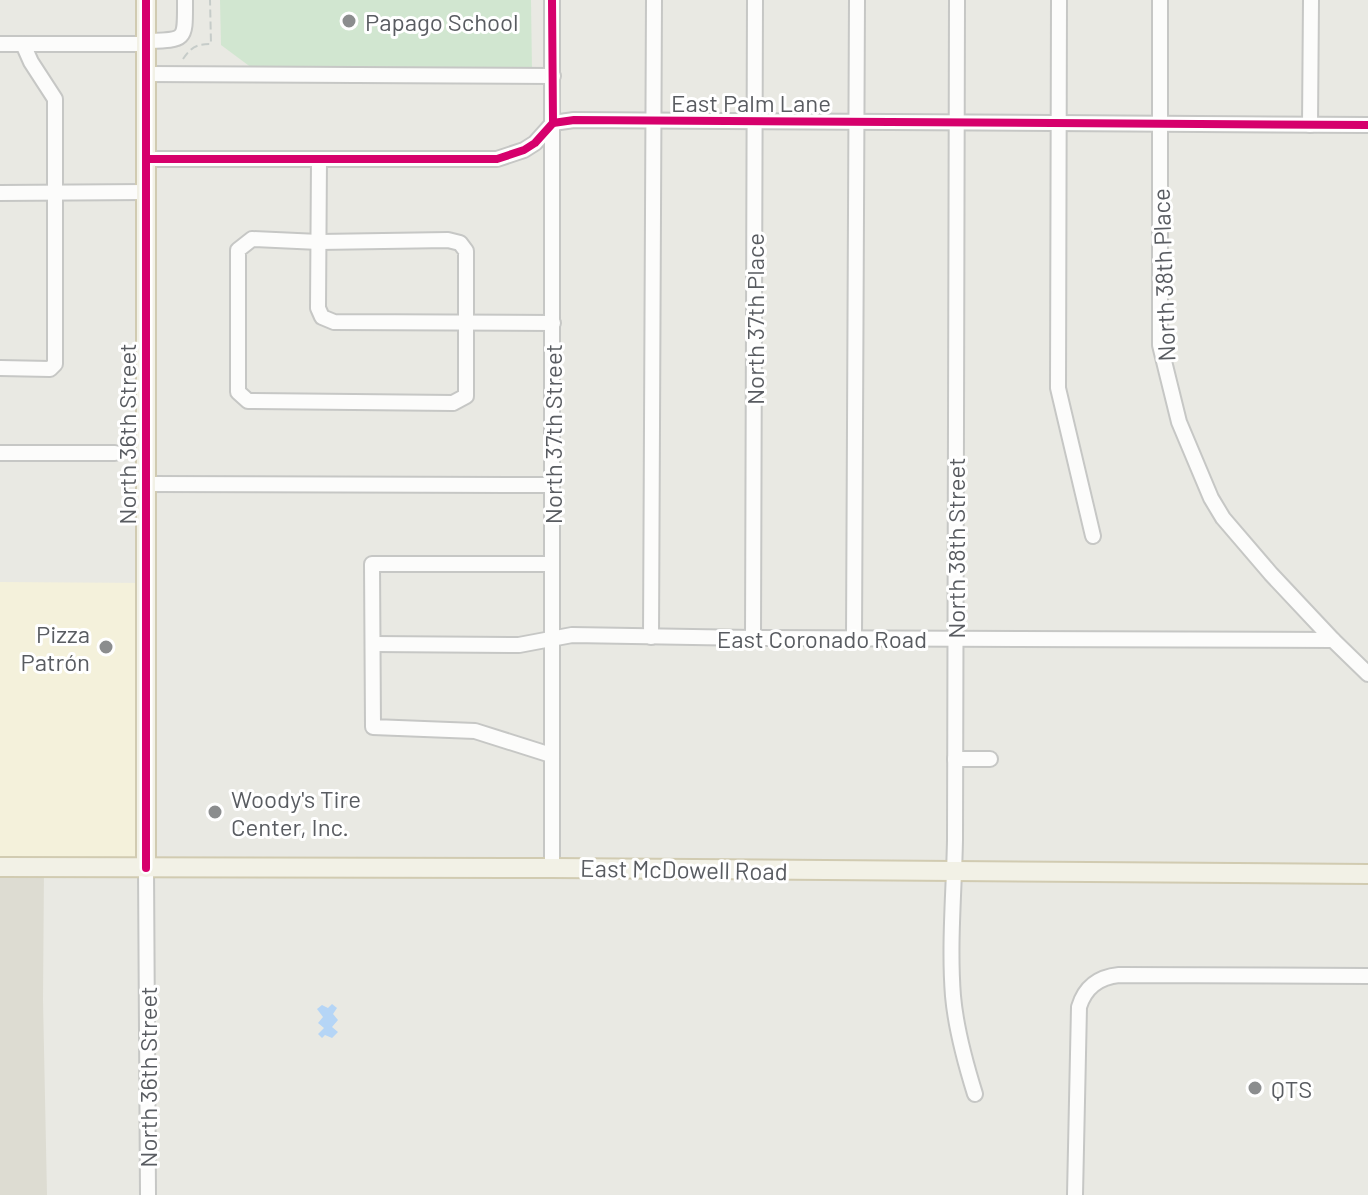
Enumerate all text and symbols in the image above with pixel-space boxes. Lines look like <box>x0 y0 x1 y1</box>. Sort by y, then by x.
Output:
place label: Papago School <box>365 7 519 36</box>
marker: Papago School <box>340 12 358 30</box>
street label: East Palm Lane <box>671 88 831 117</box>
street label: North 38th Place <box>1145 188 1181 362</box>
street label: North 37th Place <box>740 233 769 405</box>
street label: North 36th Street <box>112 343 141 525</box>
street label: North 37th Street <box>538 344 567 524</box>
street label: North 38th Street <box>941 457 970 639</box>
place label: Pizza Patrón <box>21 619 90 676</box>
street label: East Coronado Road <box>717 624 927 653</box>
marker: Pizza Patrón <box>97 638 115 656</box>
place label: Woody's Tire Center, Inc. <box>231 784 361 841</box>
marker: Woody's Tire Center, Inc. <box>206 803 224 821</box>
street label: East McDowell Road <box>580 853 788 885</box>
street label: North 36th Street <box>133 986 162 1168</box>
place label: QTS <box>1271 1074 1312 1103</box>
marker: QTS <box>1246 1079 1264 1097</box>

